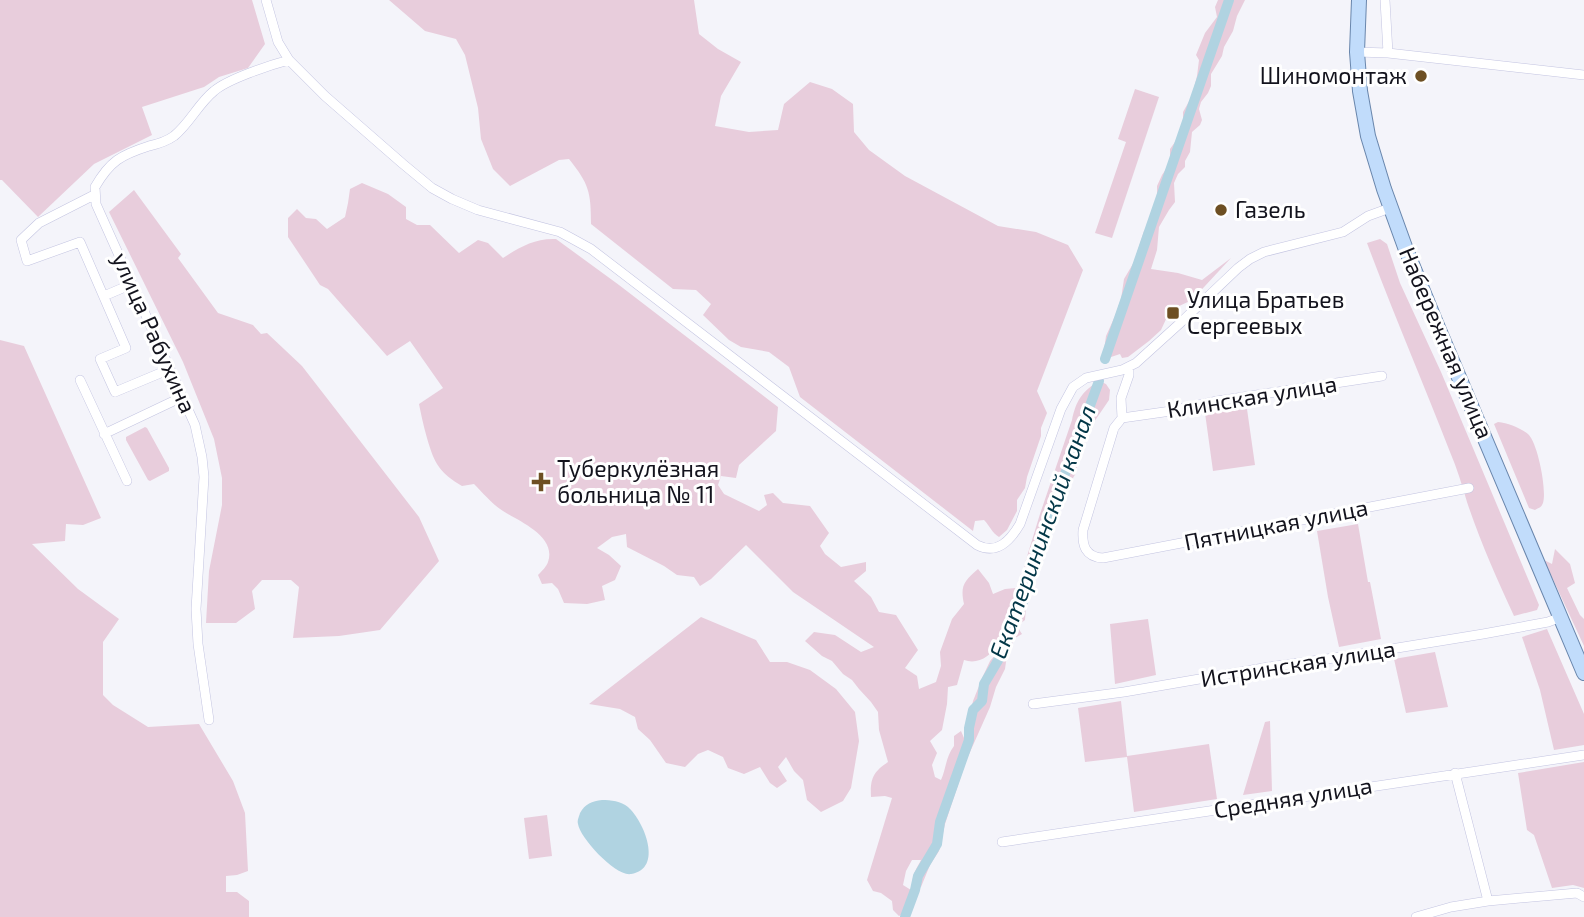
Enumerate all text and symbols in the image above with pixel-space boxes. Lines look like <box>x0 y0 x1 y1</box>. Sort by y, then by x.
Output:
place label: Шиномонтаж <box>1260 61 1407 89</box>
marker: Шиномонтаж <box>1413 68 1429 84</box>
place label: Газель <box>1235 195 1306 223</box>
marker: Газель <box>1213 202 1229 218</box>
street label: Набережная улица <box>1393 243 1500 443</box>
street label: улица Рабухина <box>106 248 203 418</box>
place label: Улица Братьев Сергеевых <box>1187 285 1344 339</box>
marker: Улица Братьев Сергеевых <box>1165 305 1181 321</box>
street label: Клинская улица <box>1165 369 1339 424</box>
water label: Екатерининский канал <box>982 401 1101 662</box>
place label: Туберкулёзная больница № 11 <box>557 454 719 508</box>
marker: Туберкулёзная больница № 11 <box>531 472 551 492</box>
street label: Пятницкая улица <box>1182 492 1370 557</box>
street label: Истринская улица <box>1198 634 1397 693</box>
street label: Средняя улица <box>1212 771 1374 824</box>

